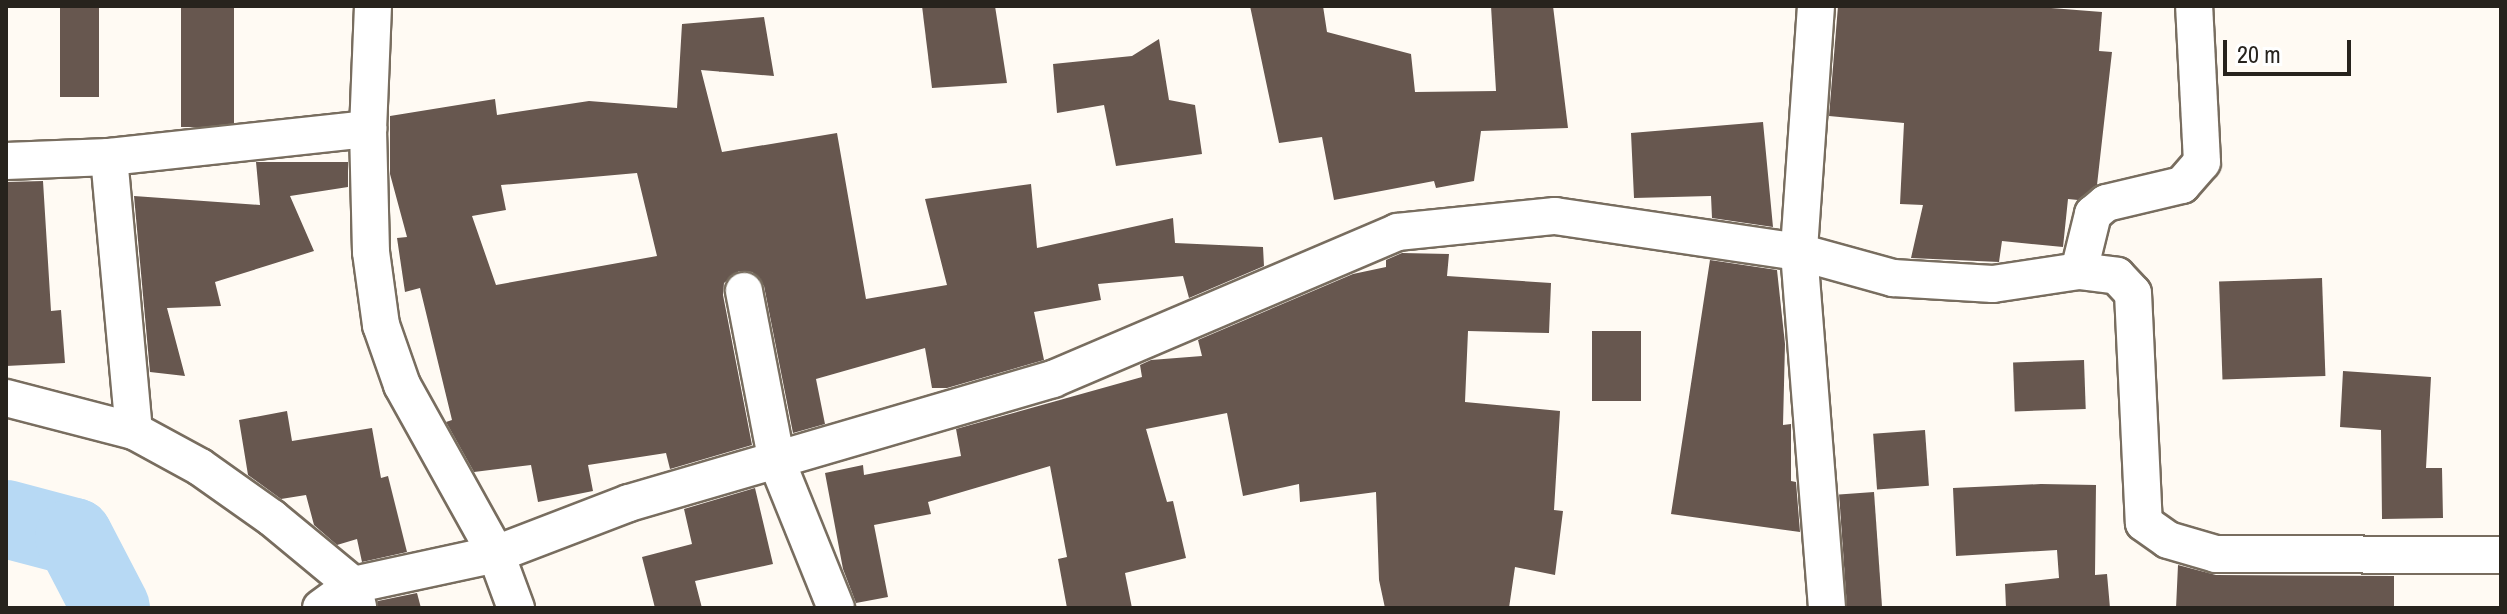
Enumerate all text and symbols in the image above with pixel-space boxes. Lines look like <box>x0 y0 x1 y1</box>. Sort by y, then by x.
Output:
scale bar <box>2227 24 2355 74</box>
text: 20 m <box>2237 38 2281 70</box>

